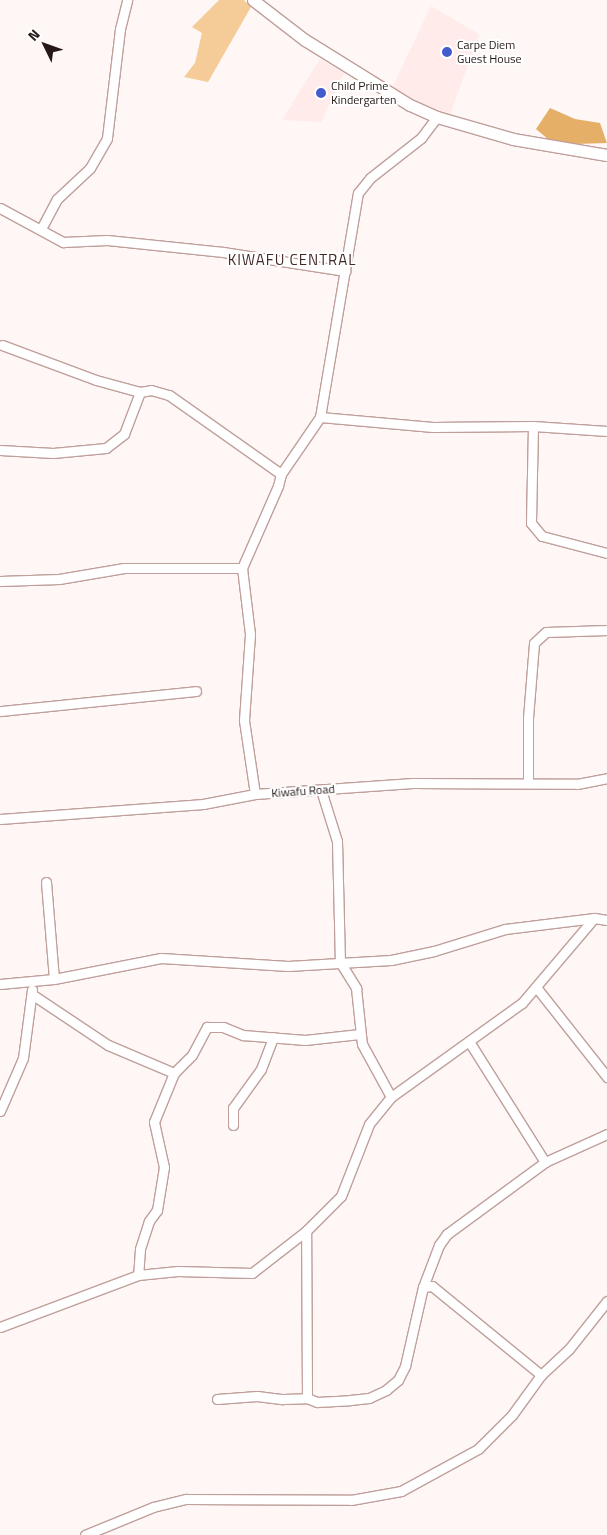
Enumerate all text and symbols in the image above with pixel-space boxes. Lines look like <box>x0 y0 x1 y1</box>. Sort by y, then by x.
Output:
north arrow <box>20 20 70 70</box>
text: N <box>22 24 45 45</box>
place label: Carpe Diem Guest House <box>457 38 522 66</box>
marker: Carpe Diem Guest House <box>441 46 453 58</box>
place label: Child Prime Kindergarten <box>331 79 396 107</box>
marker: Child Prime Kindergarten <box>315 87 327 99</box>
district label: KIWAFU CENTRAL <box>226 251 358 269</box>
street label: Kiwafu Road <box>271 782 335 800</box>

